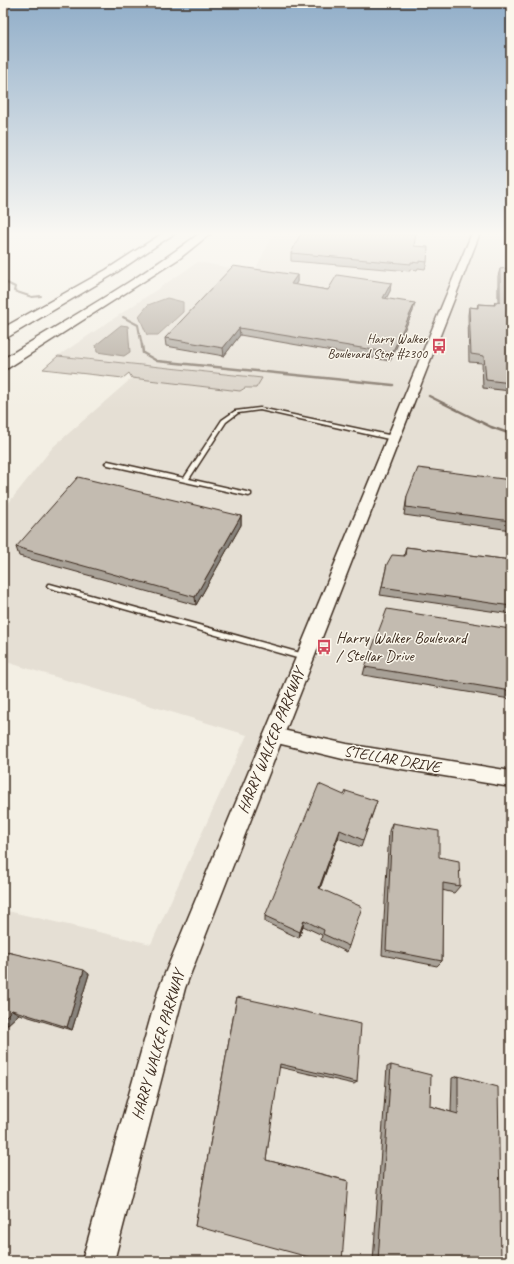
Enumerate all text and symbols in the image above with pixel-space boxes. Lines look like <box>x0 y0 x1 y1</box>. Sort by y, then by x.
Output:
place label: Harry Walker Boulevard Stop #2300 <box>328 331 428 362</box>
bus stop icon: Harry Walker Boulevard Stop #2300 <box>430 337 448 355</box>
place label: Harry Walker Boulevard / Stellar Drive <box>336 628 469 666</box>
bus stop icon: Harry Walker Boulevard / Stellar Drive <box>315 638 333 656</box>
street label: HARRY WALKER PARKWAY <box>233 663 310 816</box>
street label: STELLAR DRIVE <box>342 741 444 778</box>
street label: HARRY WALKER PARKWAY <box>127 965 190 1122</box>

